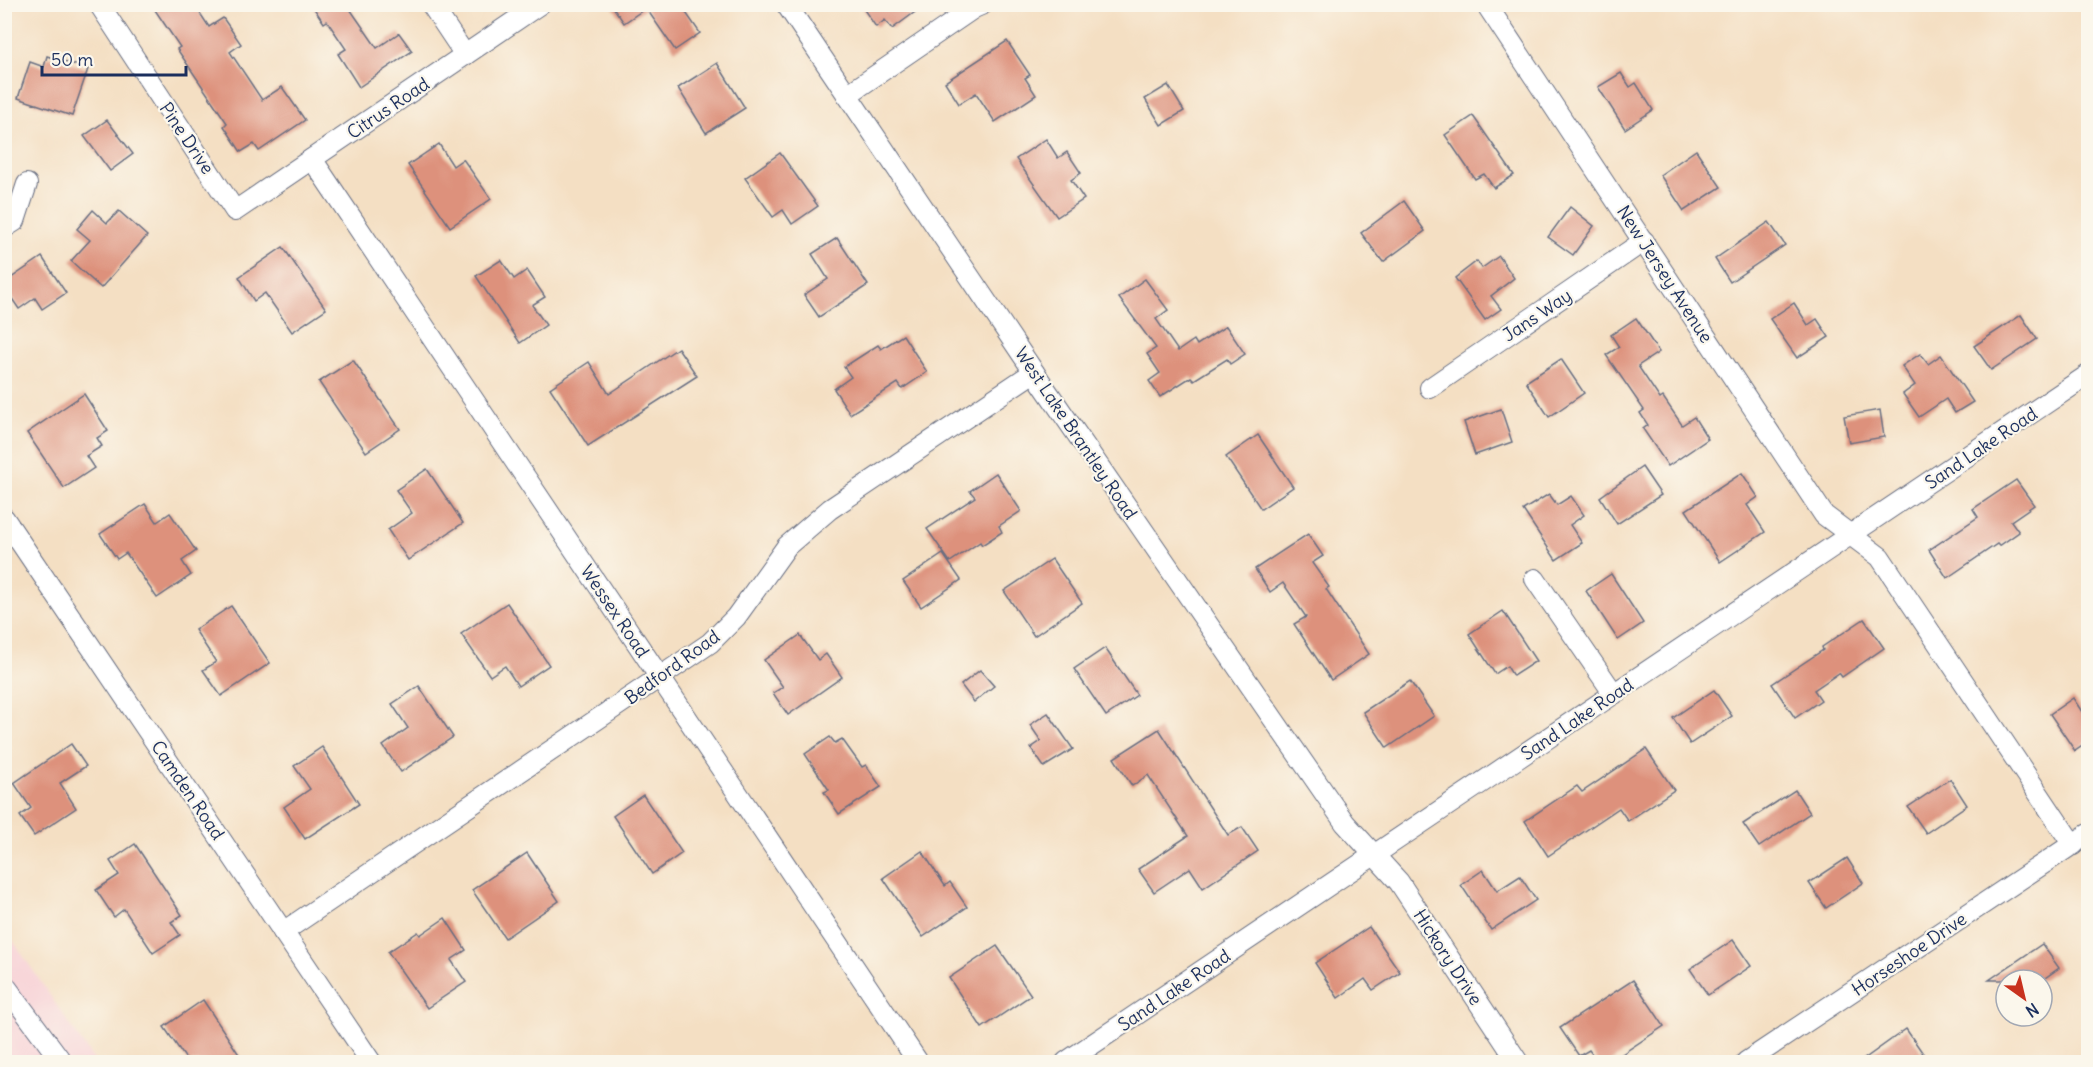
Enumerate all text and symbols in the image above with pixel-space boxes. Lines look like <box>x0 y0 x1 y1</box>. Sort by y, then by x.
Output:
scale bar <box>42 39 186 77</box>
text: 50 m <box>51 48 93 71</box>
street label: Citrus Road <box>342 72 434 144</box>
street label: Pine Drive <box>155 98 219 178</box>
street label: New Jersey Avenue <box>1612 201 1718 347</box>
street label: Jans Way <box>1498 284 1576 346</box>
street label: West Lake Brantley Road <box>1010 342 1142 524</box>
street label: Sand Lake Road <box>1920 402 2042 494</box>
street label: Wessex Road <box>576 560 655 662</box>
street label: Bedford Road <box>620 625 724 709</box>
street label: Sand Lake Road <box>1516 673 1638 765</box>
street label: Camden Road <box>146 736 230 844</box>
street label: Hickory Drive <box>1408 905 1488 1009</box>
street label: Horseshoe Drive <box>1847 907 1971 1001</box>
street label: Sand Lake Road <box>1113 944 1235 1036</box>
north arrow <box>1994 968 2054 1028</box>
text: N <box>2022 999 2043 1022</box>

